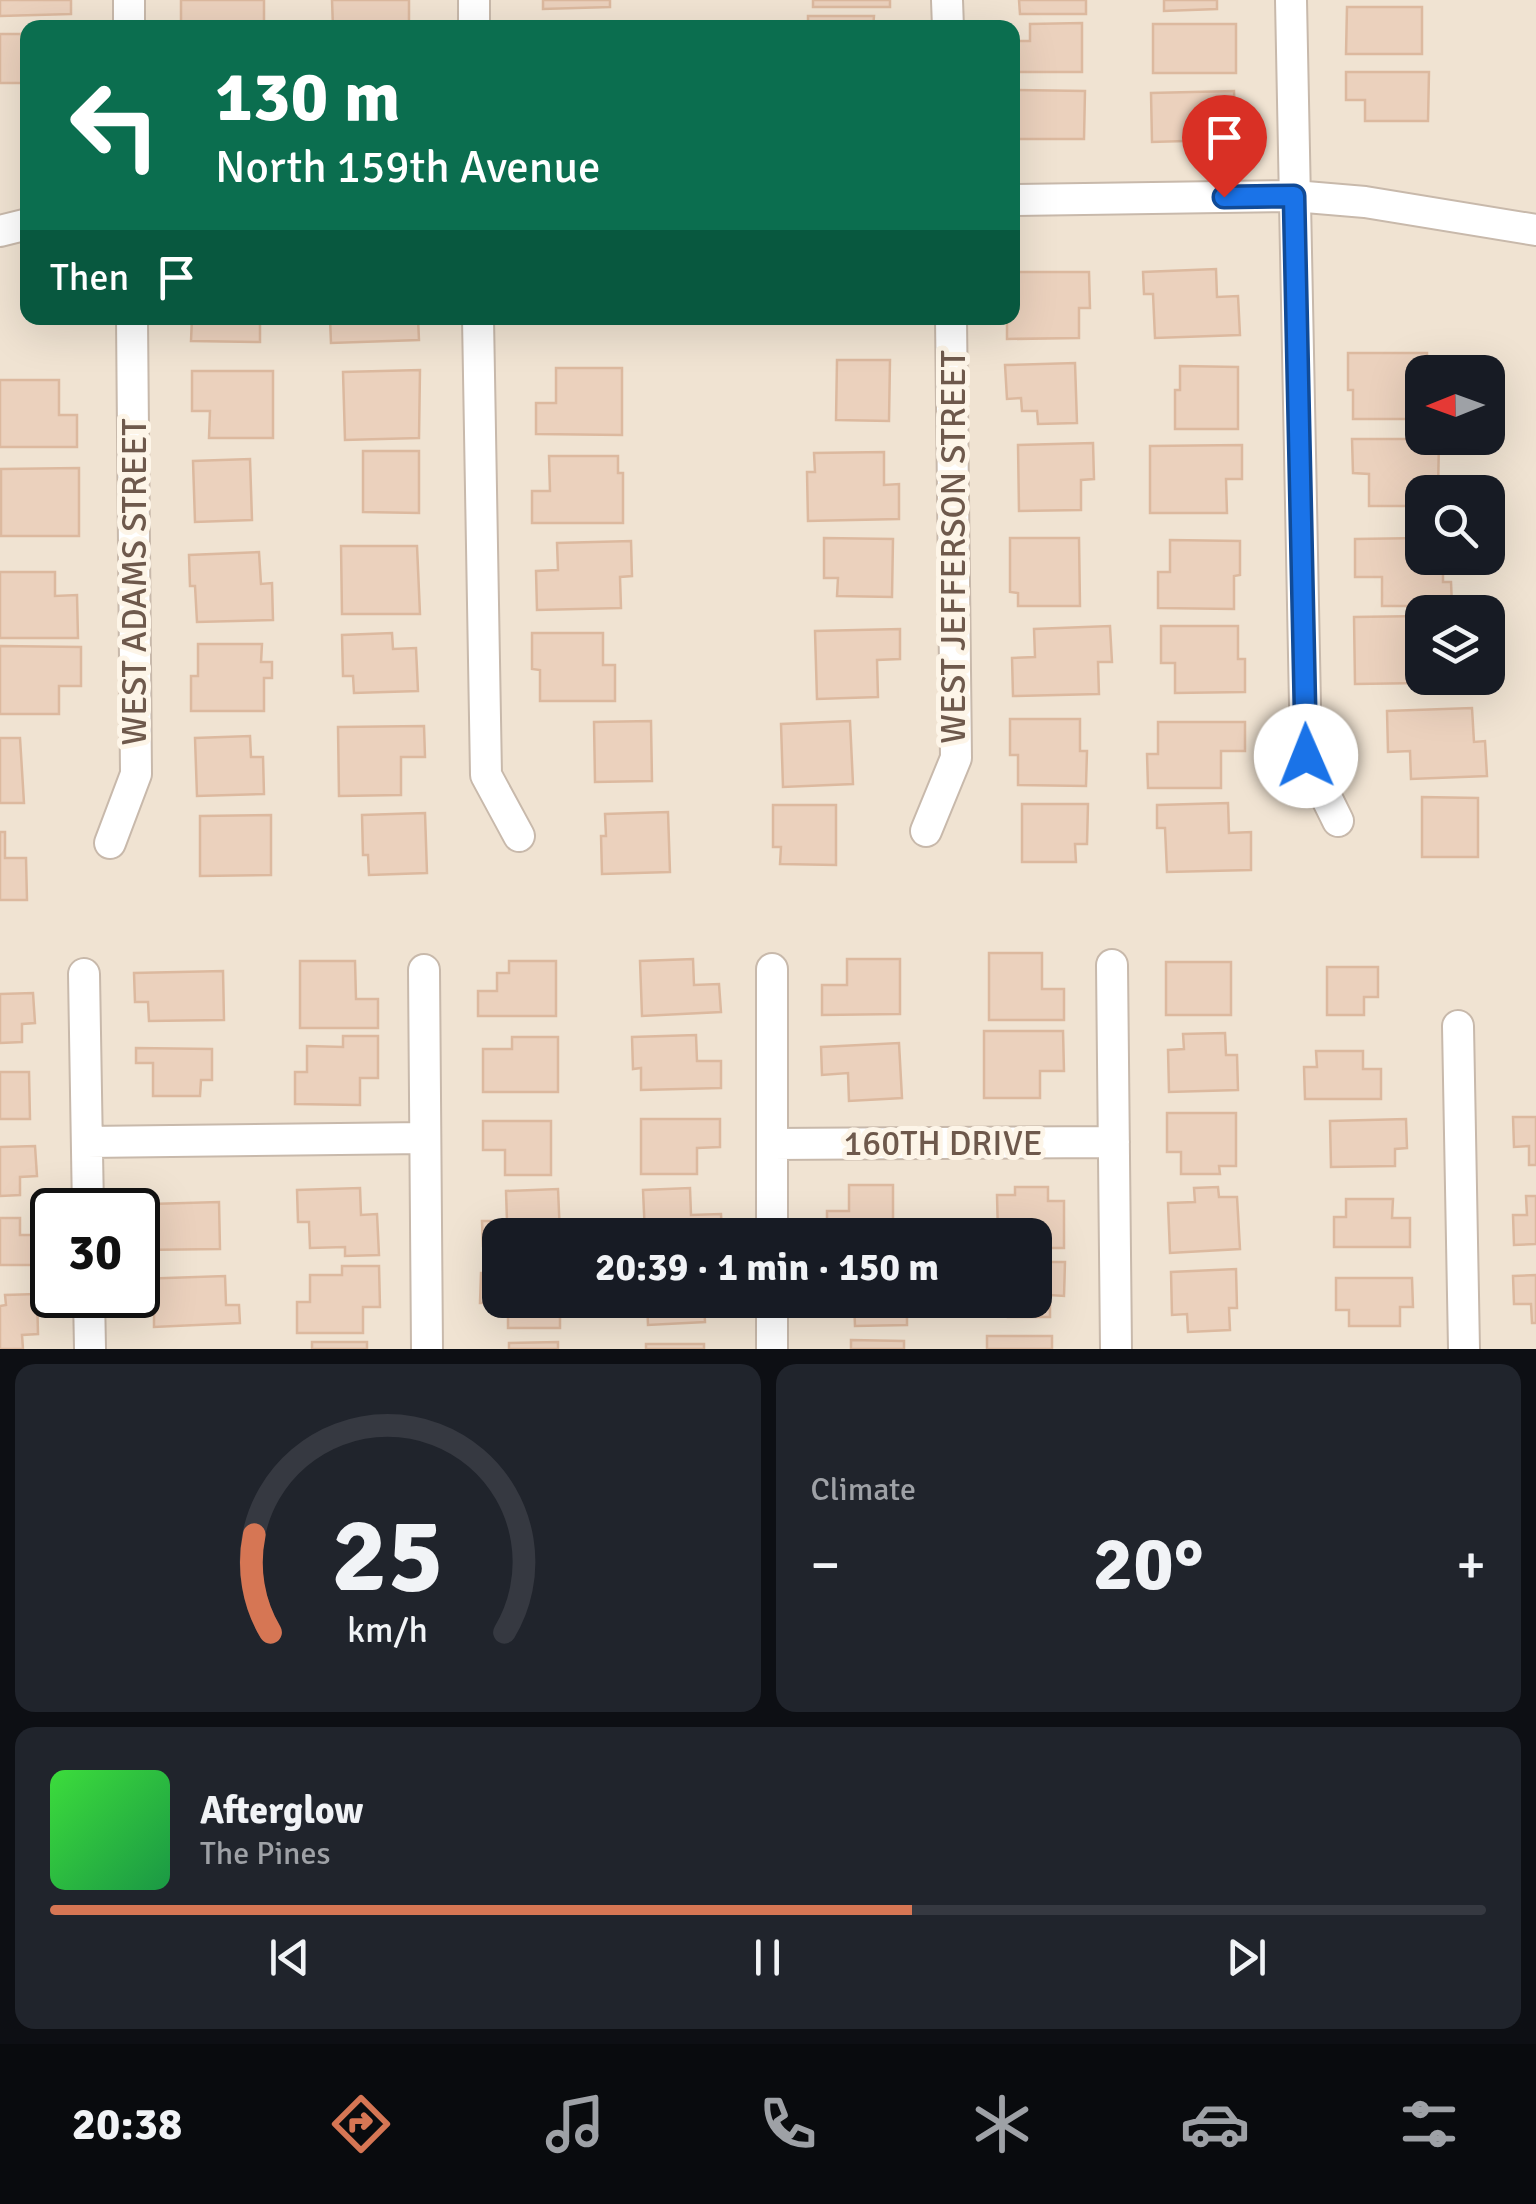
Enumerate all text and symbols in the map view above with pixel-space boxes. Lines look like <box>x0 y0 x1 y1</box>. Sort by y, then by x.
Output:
text: 130 m <box>215 54 400 140</box>
icon: left <box>50 60 180 190</box>
pin <box>1182 95 1267 198</box>
icon: arrive <box>1197 110 1252 165</box>
text: North 159th Avenue <box>215 140 600 195</box>
icon: arrive <box>149 250 204 305</box>
text: Then <box>50 254 129 301</box>
street label: WEST JEFFERSON STREET <box>932 350 975 744</box>
north arrow <box>1405 355 1505 455</box>
map controls <box>1405 355 1505 695</box>
street label: WEST ADAMS STREET <box>113 418 156 746</box>
button: search <box>1405 475 1505 575</box>
button: layers <box>1405 595 1505 695</box>
position arrow <box>1254 704 1358 808</box>
street label: 160TH DRIVE <box>843 1122 1043 1165</box>
speed limit sign: 30 <box>30 1188 160 1318</box>
text: 20:39 · 1 min · 150 m <box>595 1244 939 1291</box>
text: Climate <box>811 1470 916 1509</box>
text: 25 <box>332 1492 444 1620</box>
text: 20° <box>1093 1518 1204 1611</box>
text: − <box>811 1531 840 1599</box>
text: + <box>1456 1531 1486 1599</box>
text: km/h <box>347 1608 428 1652</box>
text: Afterglow <box>200 1787 363 1834</box>
text: The Pines <box>200 1834 331 1873</box>
icon: previous <box>262 1930 317 1985</box>
icon: pause <box>740 1930 795 1985</box>
icon: next <box>1219 1930 1274 1985</box>
icon: directions <box>326 2089 396 2159</box>
icon: music <box>540 2089 610 2159</box>
icon: phone <box>753 2089 823 2159</box>
icon: climate <box>967 2089 1037 2159</box>
icon: car <box>1180 2089 1250 2159</box>
icon: filters <box>1394 2089 1464 2159</box>
text: 20:38 <box>72 2097 182 2152</box>

